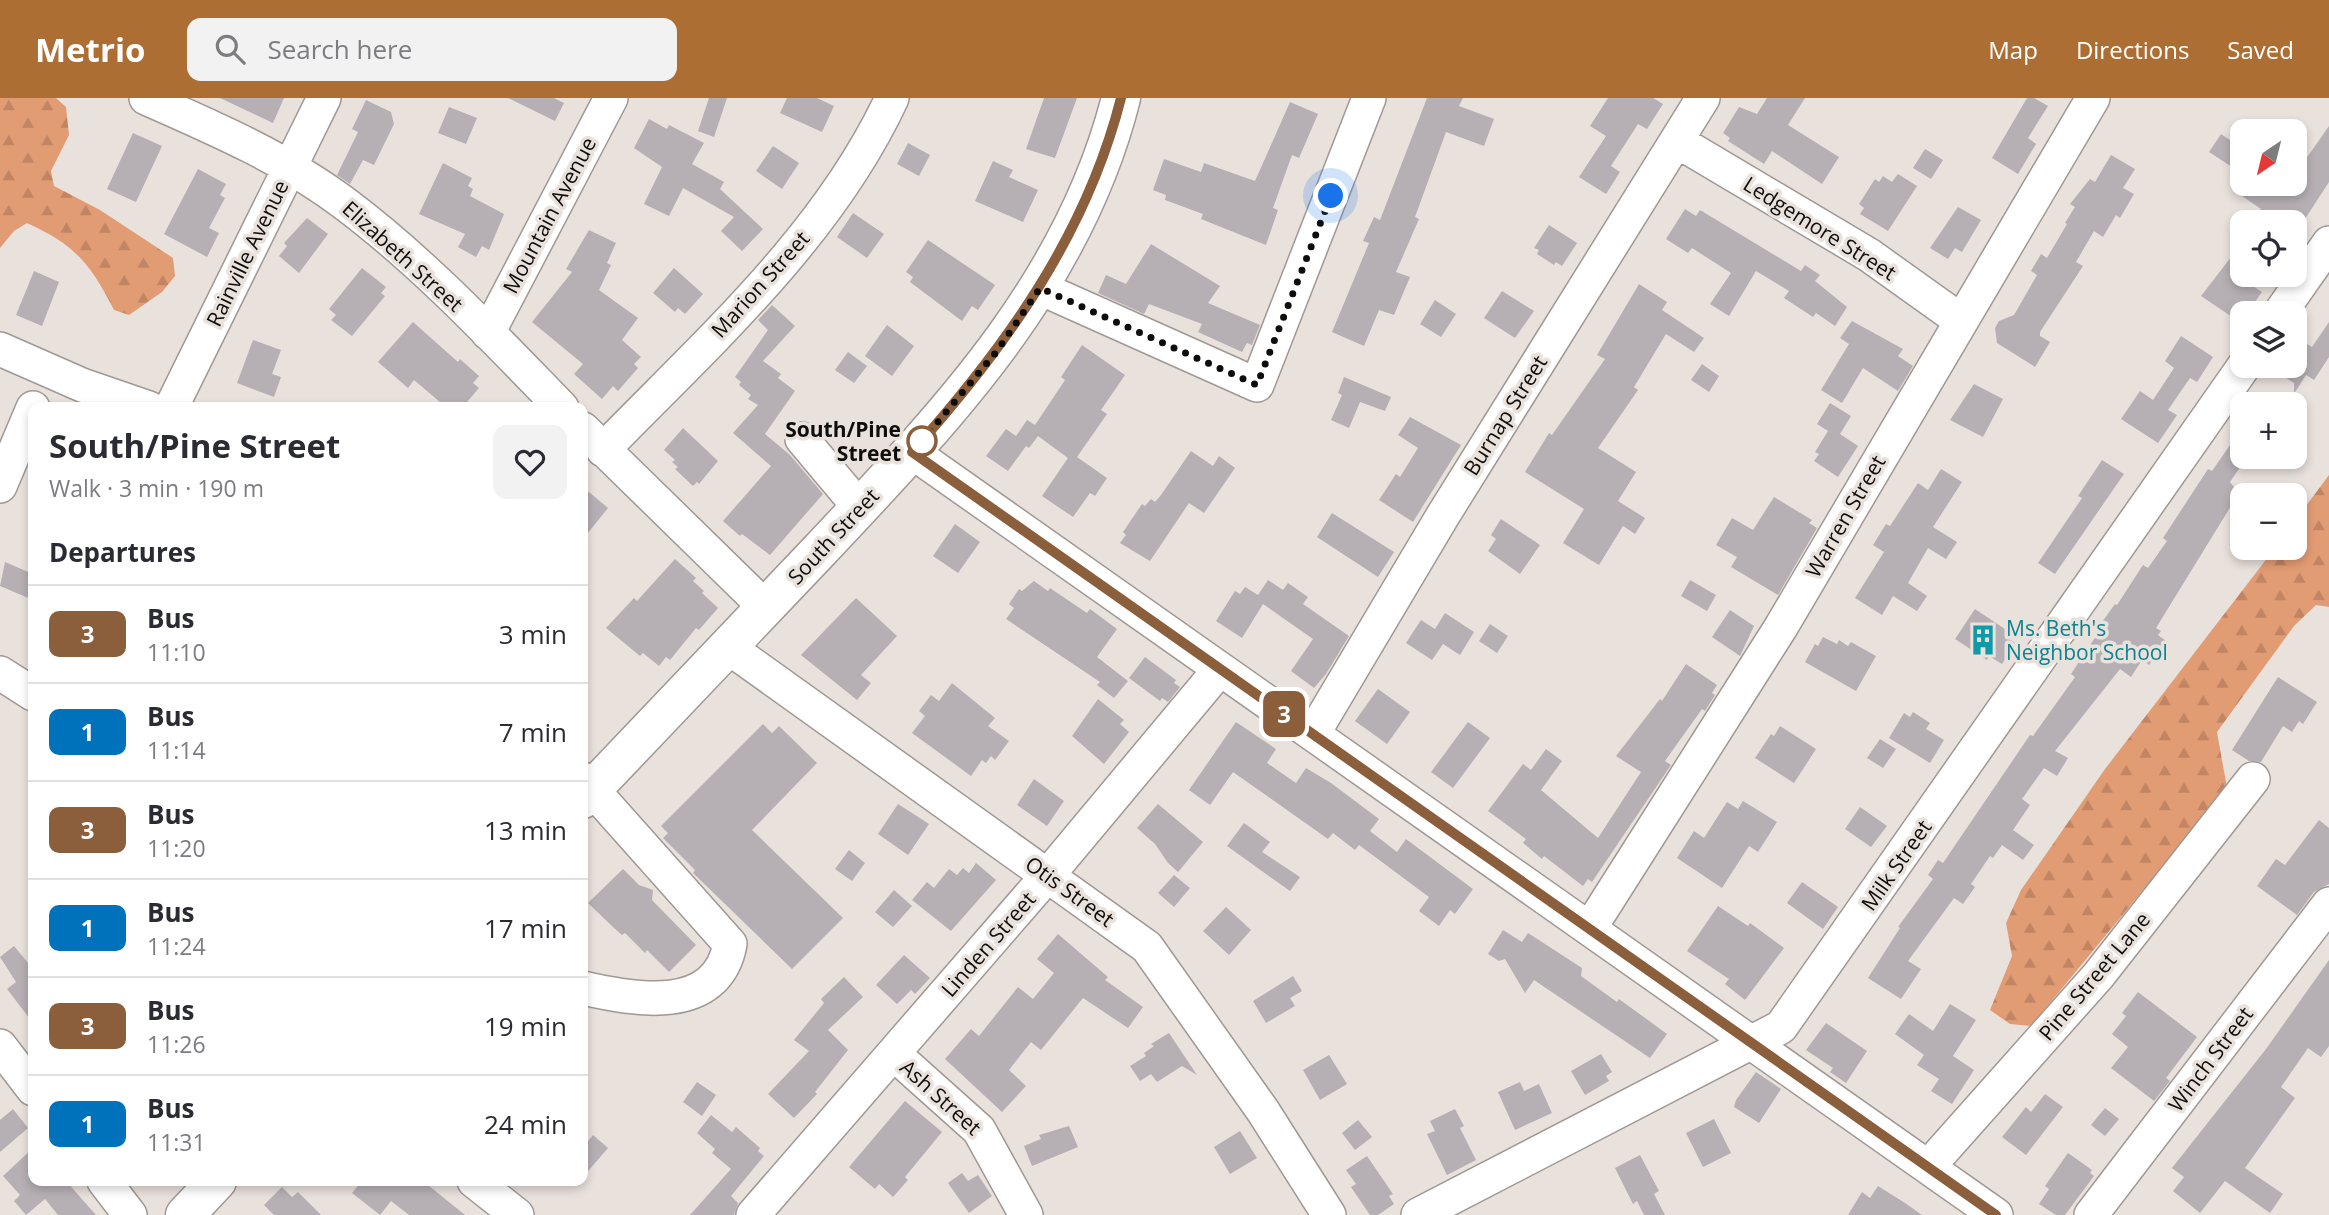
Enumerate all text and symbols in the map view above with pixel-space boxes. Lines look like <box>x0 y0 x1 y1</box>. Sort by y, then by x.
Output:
search box <box>187 18 677 81</box>
text: Metrio <box>35 27 145 72</box>
icon: search <box>211 30 249 68</box>
text: Search here <box>267 31 412 67</box>
text: Map <box>1988 33 2038 66</box>
text: Directions <box>2076 33 2189 66</box>
text: Saved <box>2227 33 2294 66</box>
north arrow <box>2230 119 2306 196</box>
map controls <box>2230 119 2307 560</box>
street label: Mountain Avenue <box>496 132 602 298</box>
street label: Ledgemore Street <box>1738 170 1902 286</box>
street label: Rainville Avenue <box>199 175 295 331</box>
your location <box>1313 178 1348 213</box>
street label: Elizabeth Street <box>337 194 469 318</box>
button: locate <box>2230 210 2307 287</box>
street label: Marion Street <box>705 225 815 343</box>
button: layers <box>2230 301 2307 378</box>
street label: Burnap Street <box>1457 350 1553 480</box>
button: + <box>2230 392 2307 469</box>
place label: South/Pine Street <box>785 415 901 467</box>
text: South/Pine Street <box>49 423 340 468</box>
button: heart <box>493 425 567 499</box>
marker: South/Pine Street <box>907 426 937 456</box>
street label: Warren Street <box>1799 450 1891 582</box>
text: Walk · 3 min · 190 m <box>49 472 264 504</box>
street label: South Street <box>781 482 885 590</box>
button: − <box>2230 483 2307 560</box>
text: Departures <box>49 534 196 570</box>
text: Bus <box>147 600 194 636</box>
place label: Ms. Beth's Neighbor School <box>2006 614 2168 666</box>
text: 3 min <box>499 616 567 652</box>
text: 3 <box>81 617 94 650</box>
building icon: Ms. Beth's Neighbor School <box>1966 623 2000 657</box>
text: 11:10 <box>147 636 206 668</box>
line badge: 3 <box>1261 691 1307 737</box>
text: 3 <box>1277 697 1291 730</box>
text: Bus <box>147 698 194 734</box>
text: 7 min <box>499 714 567 750</box>
text: 1 <box>81 715 94 748</box>
text: 11:14 <box>147 734 206 766</box>
text: Bus <box>147 796 194 832</box>
text: 13 min <box>484 812 567 848</box>
text: 3 <box>81 813 94 846</box>
street label: Milk Street <box>1855 814 1937 916</box>
text: 11:20 <box>147 832 206 864</box>
street label: Otis Street <box>1020 849 1120 933</box>
street label: Linden Street <box>935 885 1041 1003</box>
text: Bus <box>147 894 194 930</box>
street label: Pine Street Lane <box>2032 906 2156 1046</box>
text: 17 min <box>484 910 567 946</box>
text: 1 <box>81 911 94 944</box>
text: 11:24 <box>147 930 206 962</box>
text: Bus <box>147 992 194 1028</box>
street label: Winch Street <box>2161 1001 2259 1117</box>
text: 19 min <box>484 1008 567 1044</box>
text: 3 <box>81 1009 94 1042</box>
text: 11:26 <box>147 1028 206 1060</box>
street label: Ash Street <box>894 1053 988 1141</box>
text: Bus <box>147 1090 194 1126</box>
text: 24 min <box>484 1106 567 1142</box>
text: 1 <box>81 1107 94 1140</box>
text: 11:31 <box>147 1126 206 1158</box>

